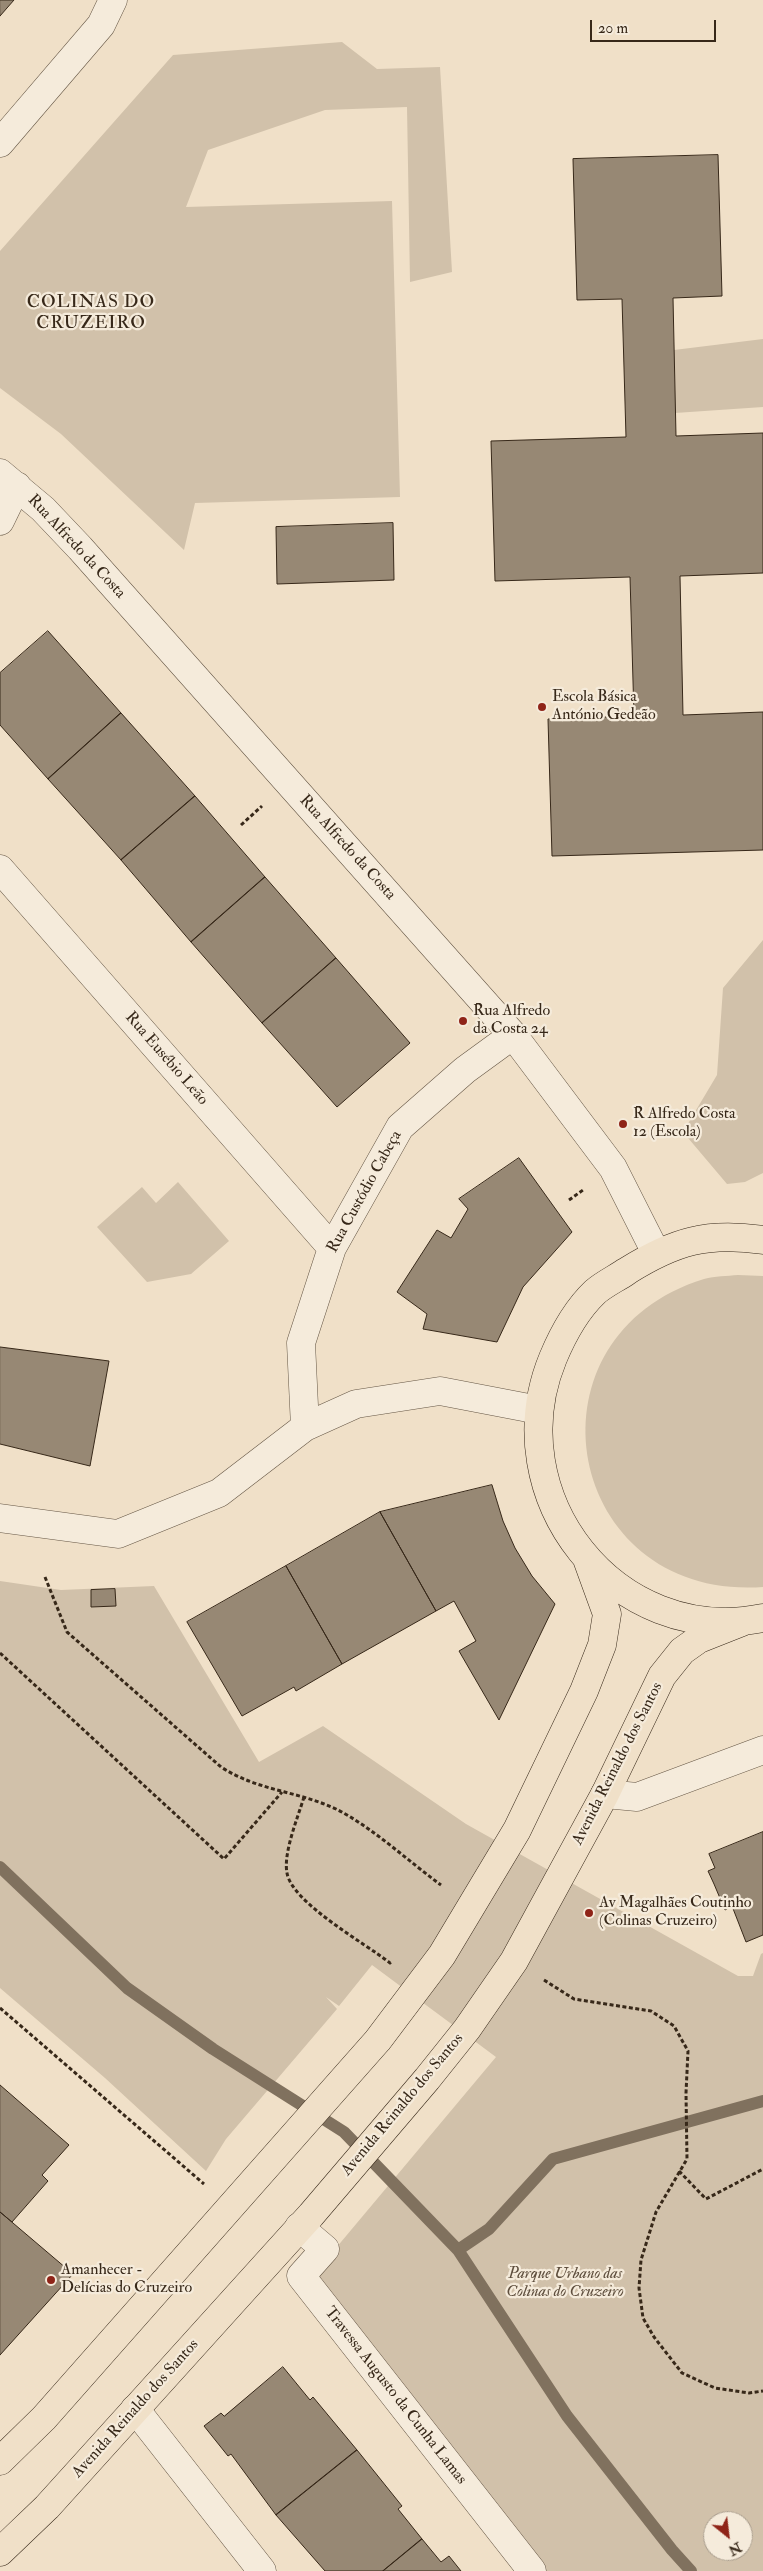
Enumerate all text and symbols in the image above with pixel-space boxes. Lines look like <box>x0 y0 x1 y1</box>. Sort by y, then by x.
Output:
scale bar <box>593 10 719 42</box>
text: 20 m <box>598 19 628 38</box>
district label: COLINAS DO CRUZEIRO <box>26 292 156 334</box>
street label: Rua Alfredo da Costa <box>23 491 129 603</box>
place label: Escola Básica António Gedeão <box>552 688 656 726</box>
marker: Escola Básica António Gedeão <box>536 701 548 713</box>
street label: Rua Alfredo da Costa <box>295 791 399 905</box>
place label: Rua Alfredo da Costa 24 <box>473 1002 550 1040</box>
street label: Rua Eusébio Leão <box>120 1009 212 1109</box>
marker: Rua Alfredo da Costa 24 <box>457 1015 469 1027</box>
place label: R Alfredo Costa 12 (Escola) <box>633 1105 735 1143</box>
marker: R Alfredo Costa 12 (Escola) <box>617 1118 629 1130</box>
street label: Rua Custódio Cabeça <box>323 1128 407 1256</box>
street label: Avenida Reinaldo dos Santos <box>569 1679 667 1849</box>
place label: Av Magalhães Coutinho (Colinas Cruzeiro) <box>599 1894 752 1932</box>
marker: Av Magalhães Coutinho (Colinas Cruzeiro) <box>583 1907 595 1919</box>
street label: Avenida Reinaldo dos Santos <box>338 2030 468 2180</box>
place label: Amanhecer - Delícias do Cruzeiro <box>61 2261 192 2299</box>
park label: Parque Urbano das Colinas do Cruzeiro <box>506 2265 624 2303</box>
marker: Amanhecer - Delícias do Cruzeiro <box>45 2274 57 2286</box>
street label: Travessa Augusto da Cunha Lamas <box>320 2303 470 2489</box>
street label: Avenida Reinaldo dos Santos <box>69 2336 203 2482</box>
north arrow <box>703 2511 753 2561</box>
text: N <box>725 2538 745 2559</box>

